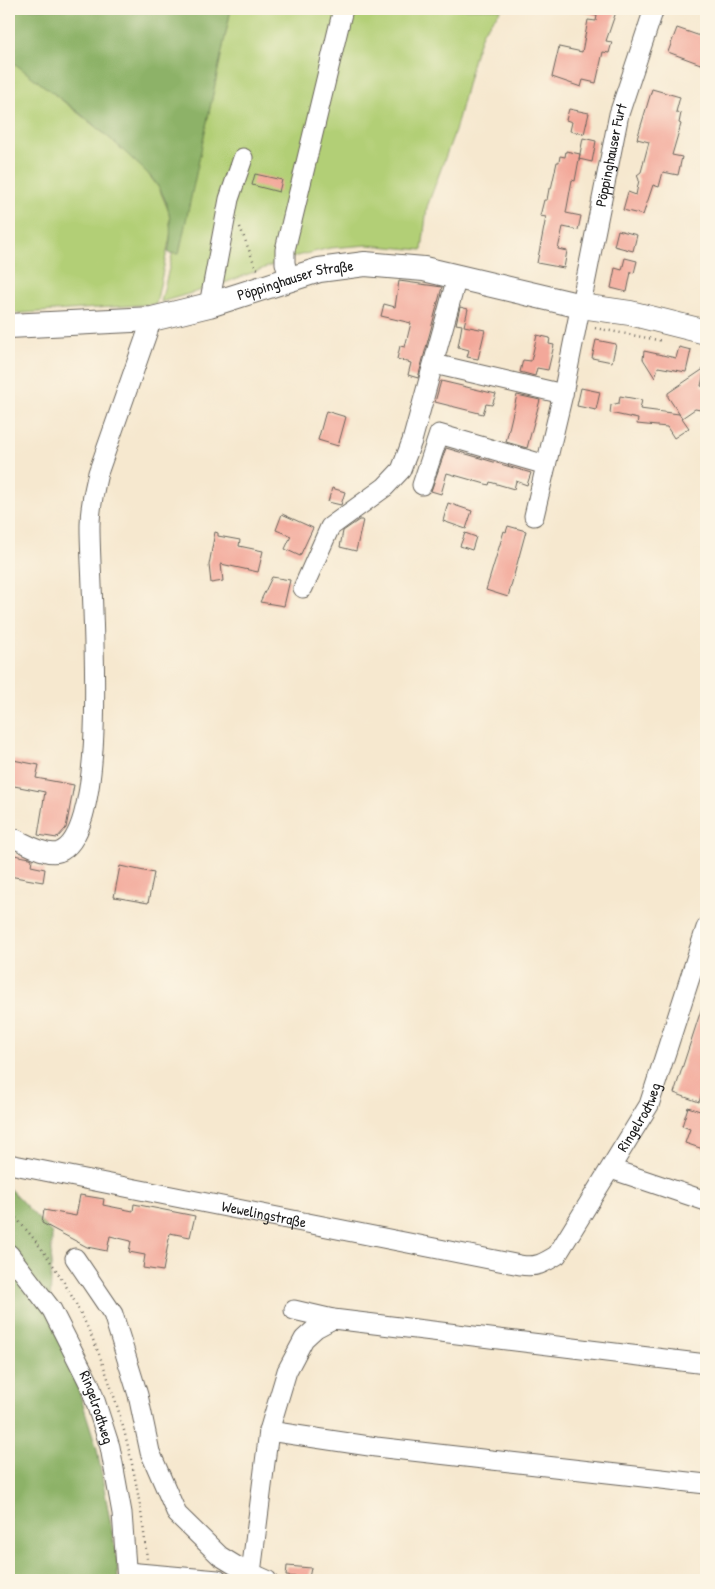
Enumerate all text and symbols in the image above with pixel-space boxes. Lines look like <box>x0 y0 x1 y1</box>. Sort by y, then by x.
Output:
street label: Pöppinghauser Furt <box>590 100 632 208</box>
street label: Pöppinghauser Straße <box>234 255 355 305</box>
street label: Ringelrodtweg <box>612 1080 666 1156</box>
street label: Wewelingstraße <box>220 1195 308 1233</box>
street label: Ringelrodtweg <box>74 1367 119 1447</box>

